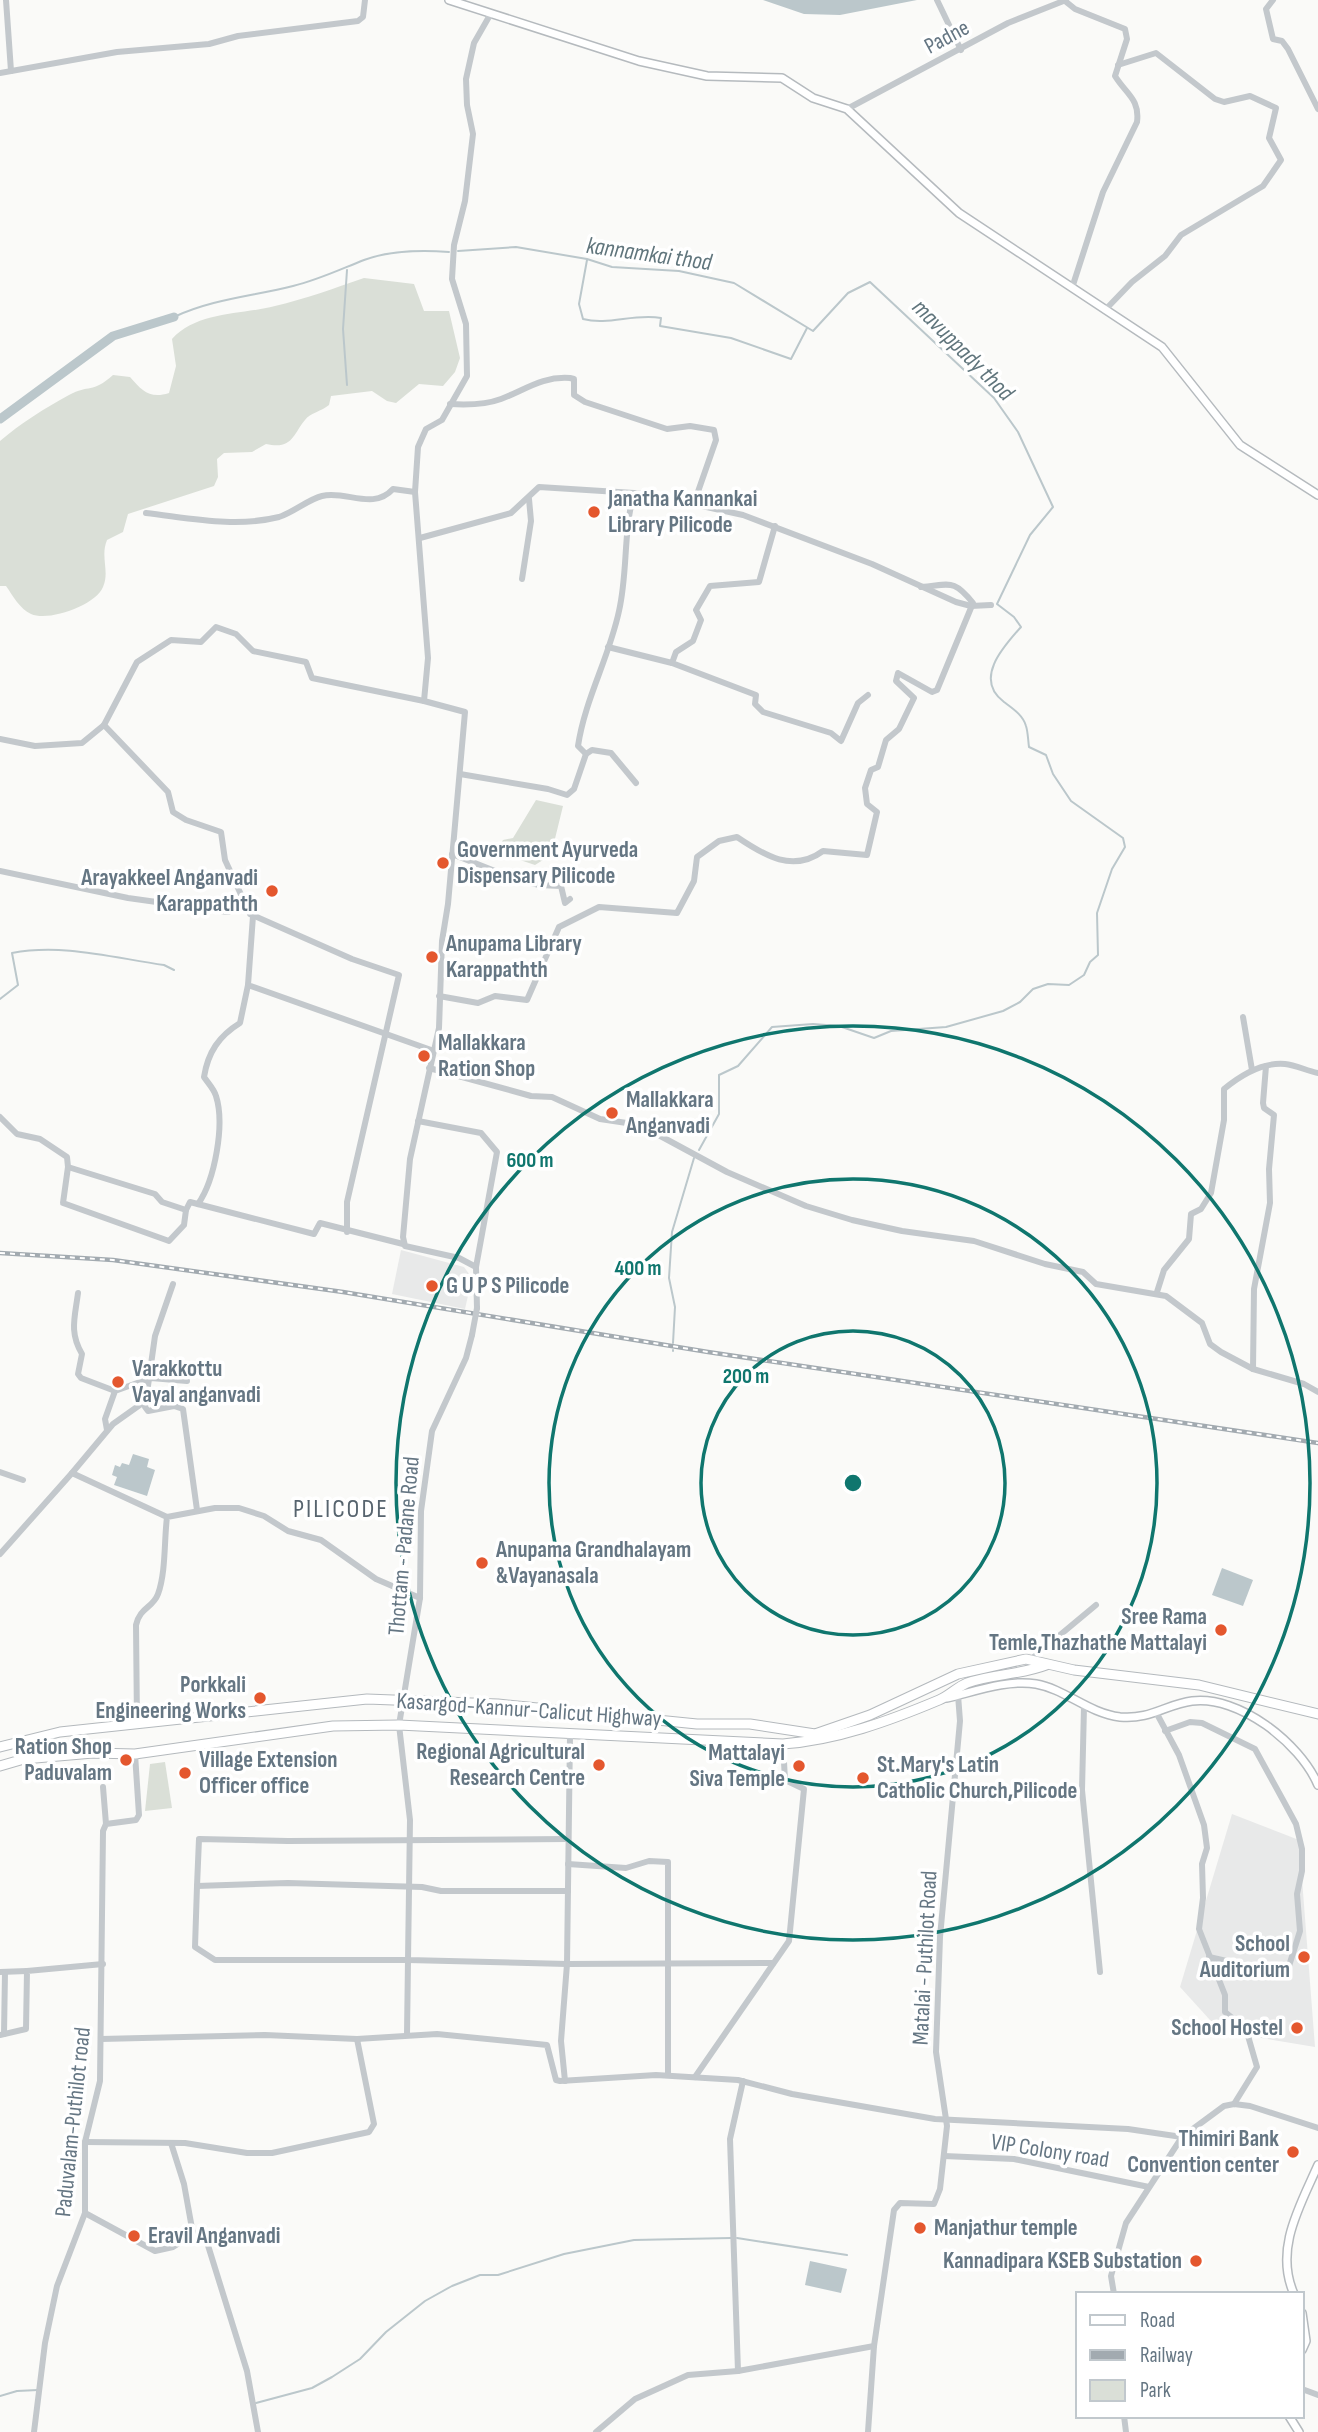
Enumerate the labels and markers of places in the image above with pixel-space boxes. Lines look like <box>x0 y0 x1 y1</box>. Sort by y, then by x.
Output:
place label: Janatha Kannankai Library Pilicode <box>607 485 757 539</box>
marker: Janatha Kannankai Library Pilicode <box>586 504 602 520</box>
place label: Government Ayurveda Dispensary Pilicode <box>457 836 638 890</box>
marker: Government Ayurveda Dispensary Pilicode <box>435 855 451 871</box>
place label: Arayakkeel Anganvadi Karappathth <box>80 864 258 918</box>
marker: Arayakkeel Anganvadi Karappathth <box>264 883 280 899</box>
place label: Anupama Library Karappathth <box>445 930 582 984</box>
marker: Anupama Library Karappathth <box>424 949 440 965</box>
place label: Mallakkara Ration Shop <box>438 1029 535 1083</box>
marker: Mallakkara Ration Shop <box>416 1048 432 1064</box>
place label: Mallakkara Anganvadi <box>625 1086 714 1140</box>
marker: Mallakkara Anganvadi <box>604 1105 620 1121</box>
place label: G U P S Pilicode <box>446 1272 569 1300</box>
marker: G U P S Pilicode <box>424 1278 440 1294</box>
place label: Varakkottu Vayal anganvadi <box>132 1355 261 1409</box>
marker: Varakkottu Vayal anganvadi <box>110 1374 126 1390</box>
centre of rings <box>841 1471 865 1495</box>
place label: Anupama Grandhalayam &Vayanasala <box>495 1536 691 1590</box>
marker: Anupama Grandhalayam &Vayanasala <box>474 1555 490 1571</box>
place label: Sree Rama Temle,Thazhathe Mattalayi <box>989 1603 1207 1657</box>
marker: Sree Rama Temle,Thazhathe Mattalayi <box>1213 1622 1229 1638</box>
place label: Porkkali Engineering Works <box>95 1671 246 1725</box>
marker: Porkkali Engineering Works <box>252 1690 268 1706</box>
place label: Ration Shop Paduvalam <box>15 1733 112 1787</box>
place label: Regional Agricultural Research Centre <box>416 1738 585 1792</box>
place label: Mattalayi Siva Temple <box>690 1739 785 1793</box>
place label: Village Extension Officer office <box>199 1746 337 1800</box>
place label: St.Mary's Latin Catholic Church,Pilicode <box>877 1751 1077 1805</box>
marker: Ration Shop Paduvalam <box>118 1752 134 1768</box>
marker: Regional Agricultural Research Centre <box>591 1757 607 1773</box>
marker: Mattalayi Siva Temple <box>791 1758 807 1774</box>
marker: Village Extension Officer office <box>177 1765 193 1781</box>
marker: St.Mary's Latin Catholic Church,Pilicode <box>855 1770 871 1786</box>
place label: School Auditorium <box>1199 1930 1290 1984</box>
marker: School Auditorium <box>1296 1949 1312 1965</box>
place label: School Hostel <box>1171 2014 1283 2042</box>
marker: School Hostel <box>1289 2020 1305 2036</box>
place label: Thimiri Bank Convention center <box>1127 2125 1279 2179</box>
marker: Thimiri Bank Convention center <box>1285 2144 1301 2160</box>
place label: Manjathur temple <box>934 2214 1078 2242</box>
marker: Manjathur temple <box>912 2220 928 2236</box>
place label: Eravil Anganvadi <box>148 2222 280 2250</box>
marker: Eravil Anganvadi <box>126 2228 142 2244</box>
place label: Kannadipara KSEB Substation <box>943 2247 1182 2275</box>
marker: Kannadipara KSEB Substation <box>1188 2253 1204 2269</box>

